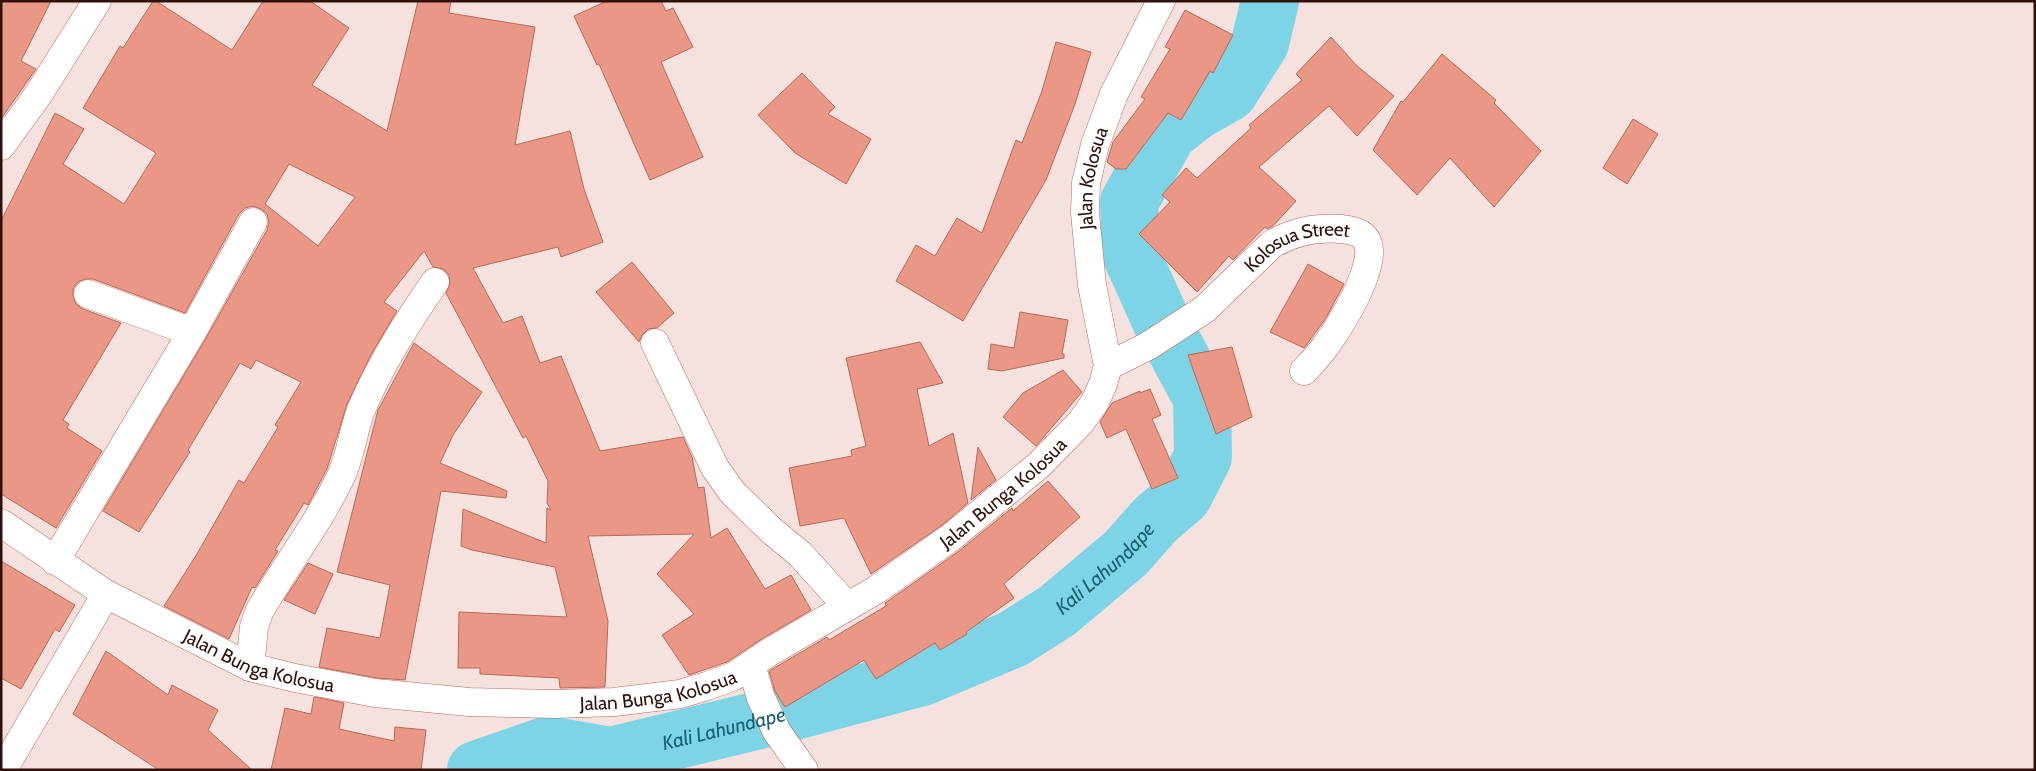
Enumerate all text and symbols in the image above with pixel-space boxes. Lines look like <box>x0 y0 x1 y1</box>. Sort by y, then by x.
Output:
street label: Jalan Kolosua <box>1073 123 1112 232</box>
street label: Kolosua Street <box>1239 217 1352 276</box>
street label: Jalan Bunga Kolosua <box>934 433 1071 554</box>
water label: Kali Lahundape <box>1050 517 1159 619</box>
street label: Jalan Bunga Kolosua <box>179 623 336 697</box>
street label: Jalan Bunga Kolosua <box>578 665 740 715</box>
water label: Kali Lahundape <box>660 702 788 755</box>

